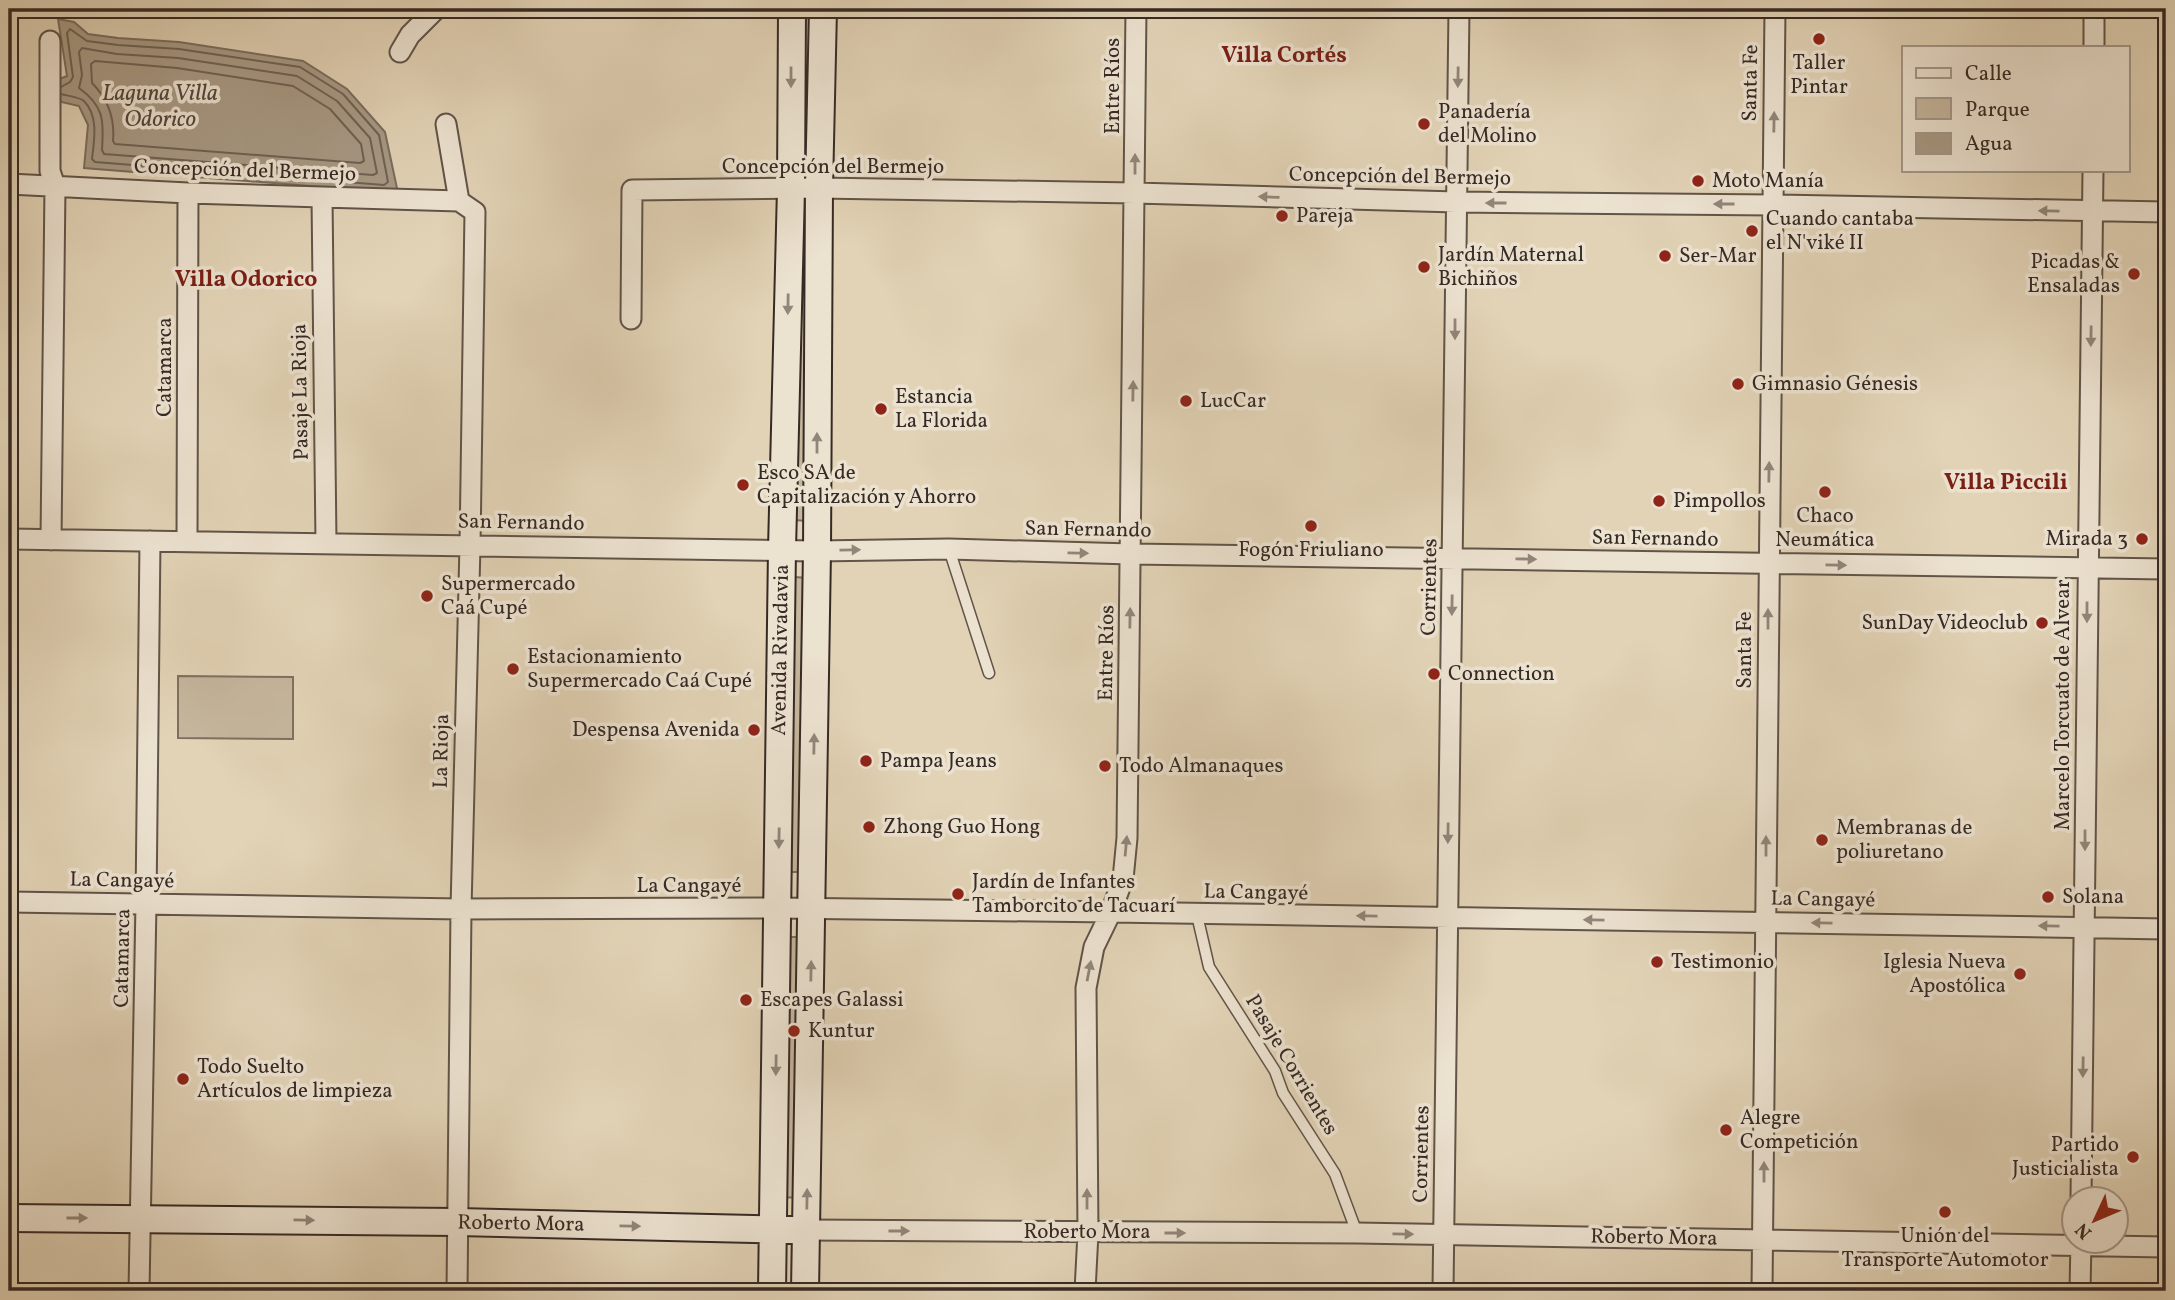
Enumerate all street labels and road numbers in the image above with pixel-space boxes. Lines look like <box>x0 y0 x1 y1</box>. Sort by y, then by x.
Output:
street label: Entre Ríos <box>1099 38 1128 134</box>
street label: Santa Fe <box>1736 44 1766 122</box>
street label: Concepción del Bermejo <box>133 153 357 189</box>
street label: Concepción del Bermejo <box>722 153 944 182</box>
street label: Concepción del Bermejo <box>1289 161 1511 193</box>
street label: Catamarca <box>151 317 180 417</box>
street label: Pasaje La Rioja <box>285 323 317 461</box>
street label: San Fernando <box>457 507 585 539</box>
street label: San Fernando <box>1024 514 1152 546</box>
street label: San Fernando <box>1591 523 1719 555</box>
street label: Corrientes <box>1415 538 1445 636</box>
street label: Avenida Rivadavia <box>765 564 797 736</box>
street label: Marcelo Torcuato de Alvear <box>2049 579 2078 831</box>
street label: Entre Ríos <box>1092 605 1122 701</box>
street label: Santa Fe <box>1731 611 1760 689</box>
street label: La Rioja <box>427 713 457 789</box>
street label: La Cangayé <box>69 866 175 896</box>
street label: La Cangayé <box>637 872 741 901</box>
street label: La Cangayé <box>1203 878 1309 908</box>
street label: La Cangayé <box>1770 885 1876 915</box>
street label: Catamarca <box>108 908 138 1008</box>
street label: Pasaje Corrientes <box>1237 989 1345 1141</box>
street label: Corrientes <box>1407 1105 1437 1203</box>
street label: Roberto Mora <box>457 1208 585 1240</box>
street label: Roberto Mora <box>1023 1218 1151 1247</box>
street label: Roberto Mora <box>1590 1222 1718 1254</box>

